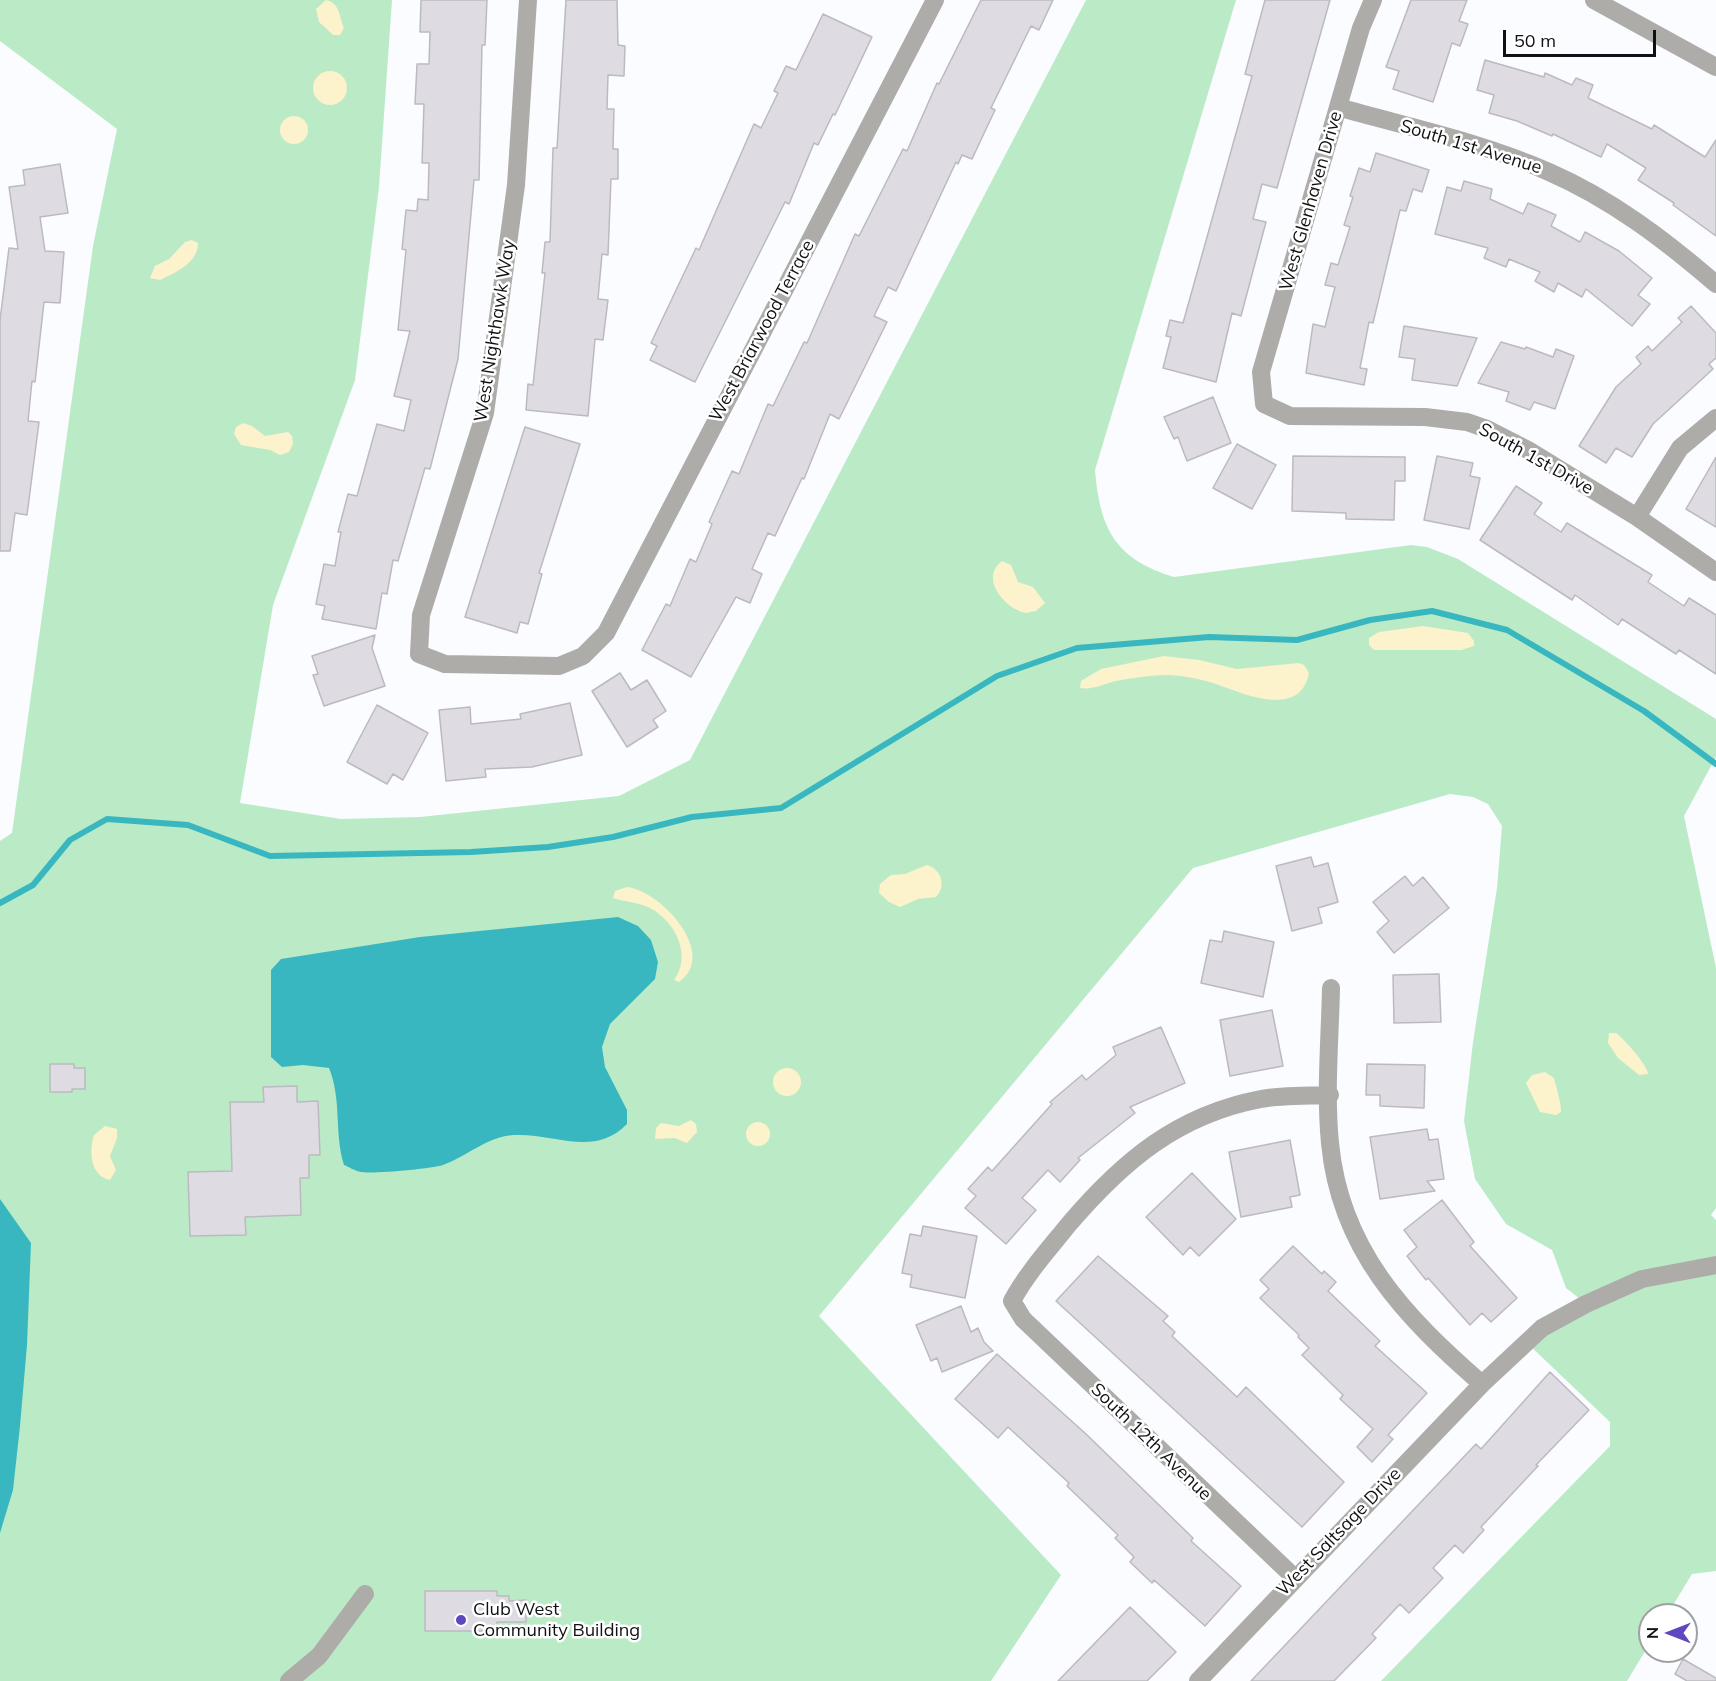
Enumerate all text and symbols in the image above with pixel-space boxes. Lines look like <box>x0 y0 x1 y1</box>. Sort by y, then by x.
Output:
scale bar <box>1506 18 1659 56</box>
text: 50 m <box>1514 29 1556 52</box>
street label: West Glenhaven Drive <box>1275 109 1347 293</box>
street label: South 1st Avenue <box>1398 115 1544 179</box>
street label: West Briarwood Terrace <box>705 236 819 426</box>
street label: West Nighthawk Way <box>470 238 520 424</box>
street label: South 1st Drive <box>1475 419 1597 499</box>
street label: South 12th Avenue <box>1086 1379 1216 1505</box>
street label: West Saltsage Drive <box>1272 1463 1406 1601</box>
place label: Club West Community Building <box>473 1599 640 1642</box>
north arrow <box>1638 1603 1698 1663</box>
marker: Club West Community Building <box>454 1613 468 1627</box>
text: N <box>1642 1627 1662 1639</box>

